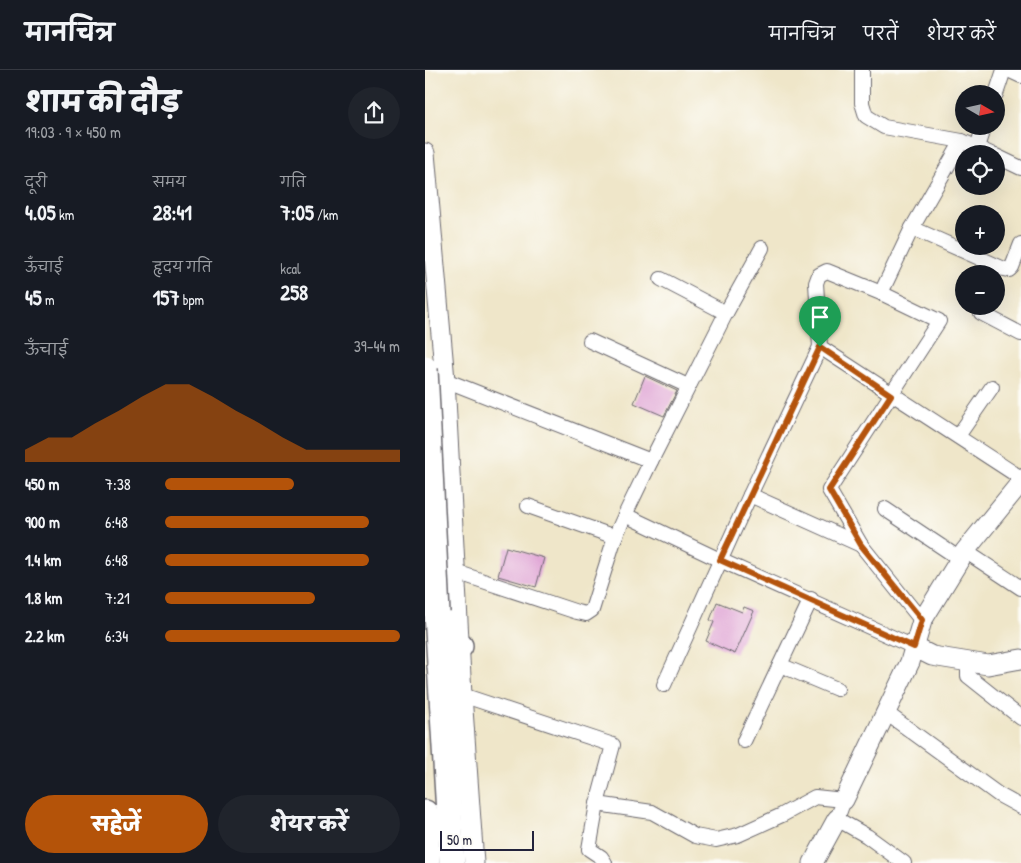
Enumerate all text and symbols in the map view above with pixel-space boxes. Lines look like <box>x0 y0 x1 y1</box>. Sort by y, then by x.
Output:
text: मानचित्र <box>25 16 114 48</box>
text: मानचित्र <box>769 21 835 46</box>
text: परतें <box>863 21 898 46</box>
text: शेयर करें <box>926 21 996 46</box>
text: शाम की दौड़ <box>25 83 180 121</box>
north arrow <box>955 85 1005 135</box>
map controls <box>955 85 1005 315</box>
button: share <box>348 87 400 139</box>
text: 19:03 · 9 × 450 m <box>25 121 121 143</box>
button: locate <box>955 145 1005 195</box>
text: दूरी <box>25 172 47 191</box>
text: समय <box>153 172 186 191</box>
text: गति <box>280 172 306 191</box>
text: 4.05 <box>25 198 56 227</box>
text: 28:41 <box>153 198 192 227</box>
text: 7:05 <box>280 198 314 227</box>
text: km <box>56 205 74 224</box>
text: /km <box>314 205 338 224</box>
button: + <box>955 205 1005 255</box>
text: ऊँचाई <box>25 257 63 276</box>
text: हृदय गति <box>153 257 212 276</box>
text: kcal <box>280 259 301 278</box>
button: − <box>955 265 1005 315</box>
text: 258 <box>280 278 308 307</box>
text: 45 <box>25 283 42 312</box>
text: 157 <box>153 283 180 312</box>
text: m <box>42 290 55 309</box>
text: bpm <box>180 290 204 309</box>
pin <box>799 296 841 347</box>
icon: arrive <box>806 303 834 331</box>
text: 39–44 m <box>354 335 400 357</box>
text: ऊँचाई <box>25 338 68 360</box>
text: 450 m <box>25 473 60 495</box>
text: 7:38 <box>105 473 131 495</box>
text: 900 m <box>25 511 60 533</box>
text: 6:48 <box>105 511 128 533</box>
text: 1.4 km <box>25 549 61 571</box>
text: 6:48 <box>105 549 128 571</box>
text: 1.8 km <box>25 587 62 609</box>
text: 7:21 <box>105 587 130 609</box>
text: 2.2 km <box>25 625 65 647</box>
text: 6:34 <box>105 625 128 647</box>
button: सहेजें <box>25 795 208 853</box>
button: शेयर करें <box>218 795 400 853</box>
scale bar <box>440 828 534 851</box>
text: 50 m <box>447 830 472 849</box>

